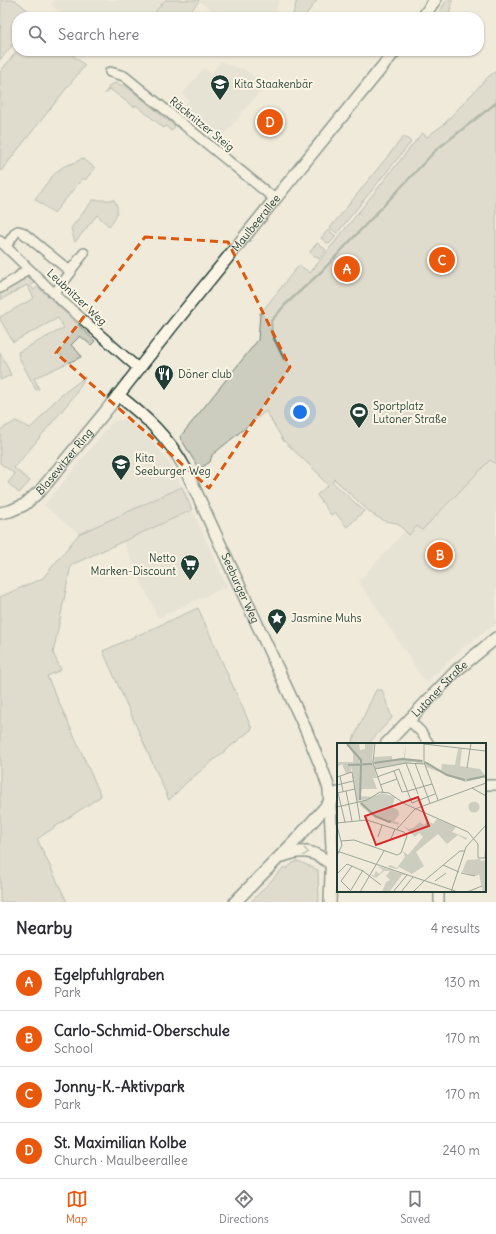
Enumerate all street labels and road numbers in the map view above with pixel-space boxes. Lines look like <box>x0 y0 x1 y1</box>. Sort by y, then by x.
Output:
street label: Räcknitzer Steig <box>167 94 237 154</box>
street label: Maulbeerallee <box>229 191 283 254</box>
street label: Leubnitzer Weg <box>44 266 110 328</box>
street label: Blasewitzer Ring <box>33 425 96 498</box>
street label: Seeburger Weg <box>218 551 263 625</box>
street label: Lutoner Straße <box>409 657 470 720</box>

